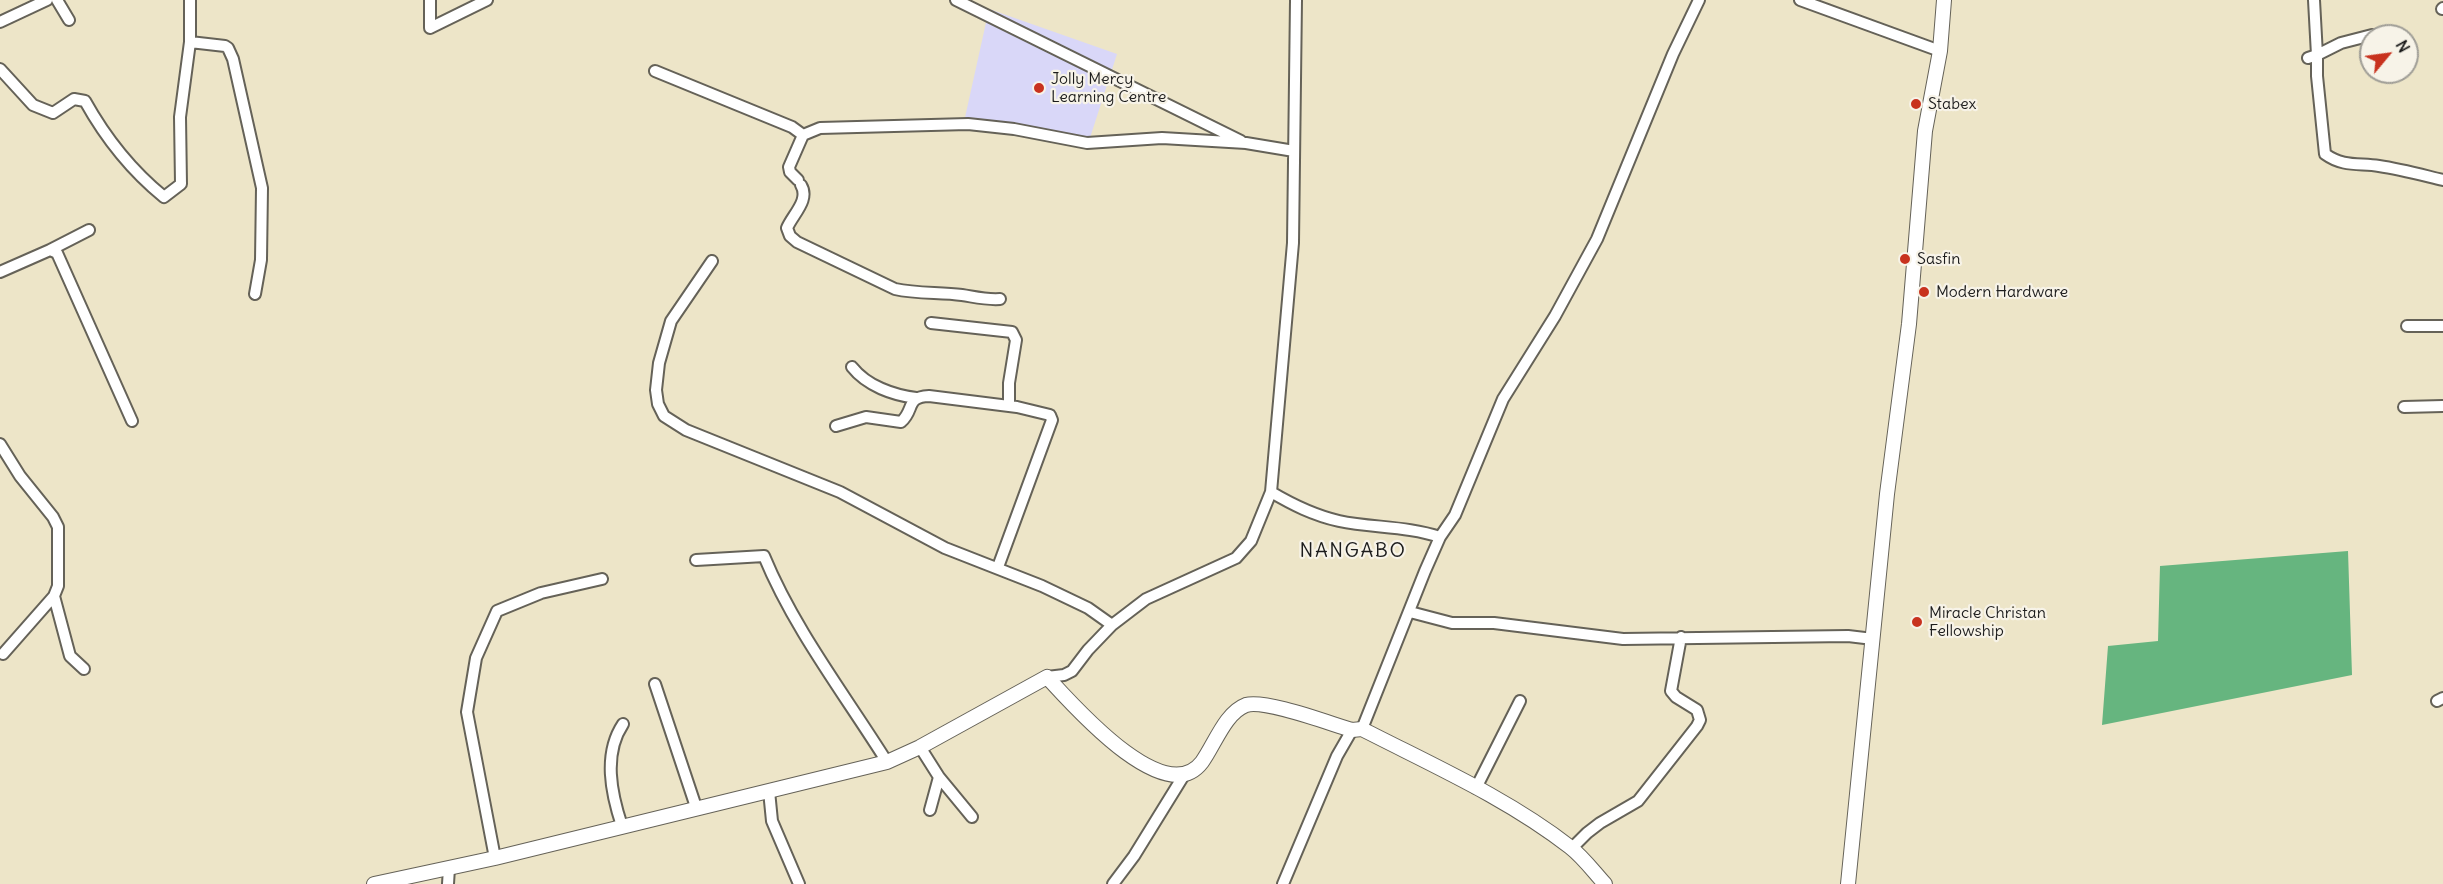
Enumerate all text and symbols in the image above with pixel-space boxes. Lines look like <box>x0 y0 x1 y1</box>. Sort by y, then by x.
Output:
north arrow <box>2359 24 2419 84</box>
text: N <box>2392 37 2414 56</box>
place label: Jolly Mercy Learning Centre <box>1051 69 1166 107</box>
marker: Jolly Mercy Learning Centre <box>1032 81 1046 95</box>
place label: Stabex <box>1928 94 1976 114</box>
marker: Stabex <box>1909 97 1923 111</box>
place label: Sasfin <box>1917 249 1960 269</box>
marker: Sasfin <box>1898 252 1912 266</box>
place label: Modern Hardware <box>1936 282 2068 302</box>
marker: Modern Hardware <box>1917 285 1931 299</box>
district label: NANGABO <box>1300 539 1406 563</box>
place label: Miracle Christan Fellowship <box>1929 603 2046 641</box>
marker: Miracle Christan Fellowship <box>1910 615 1924 629</box>

